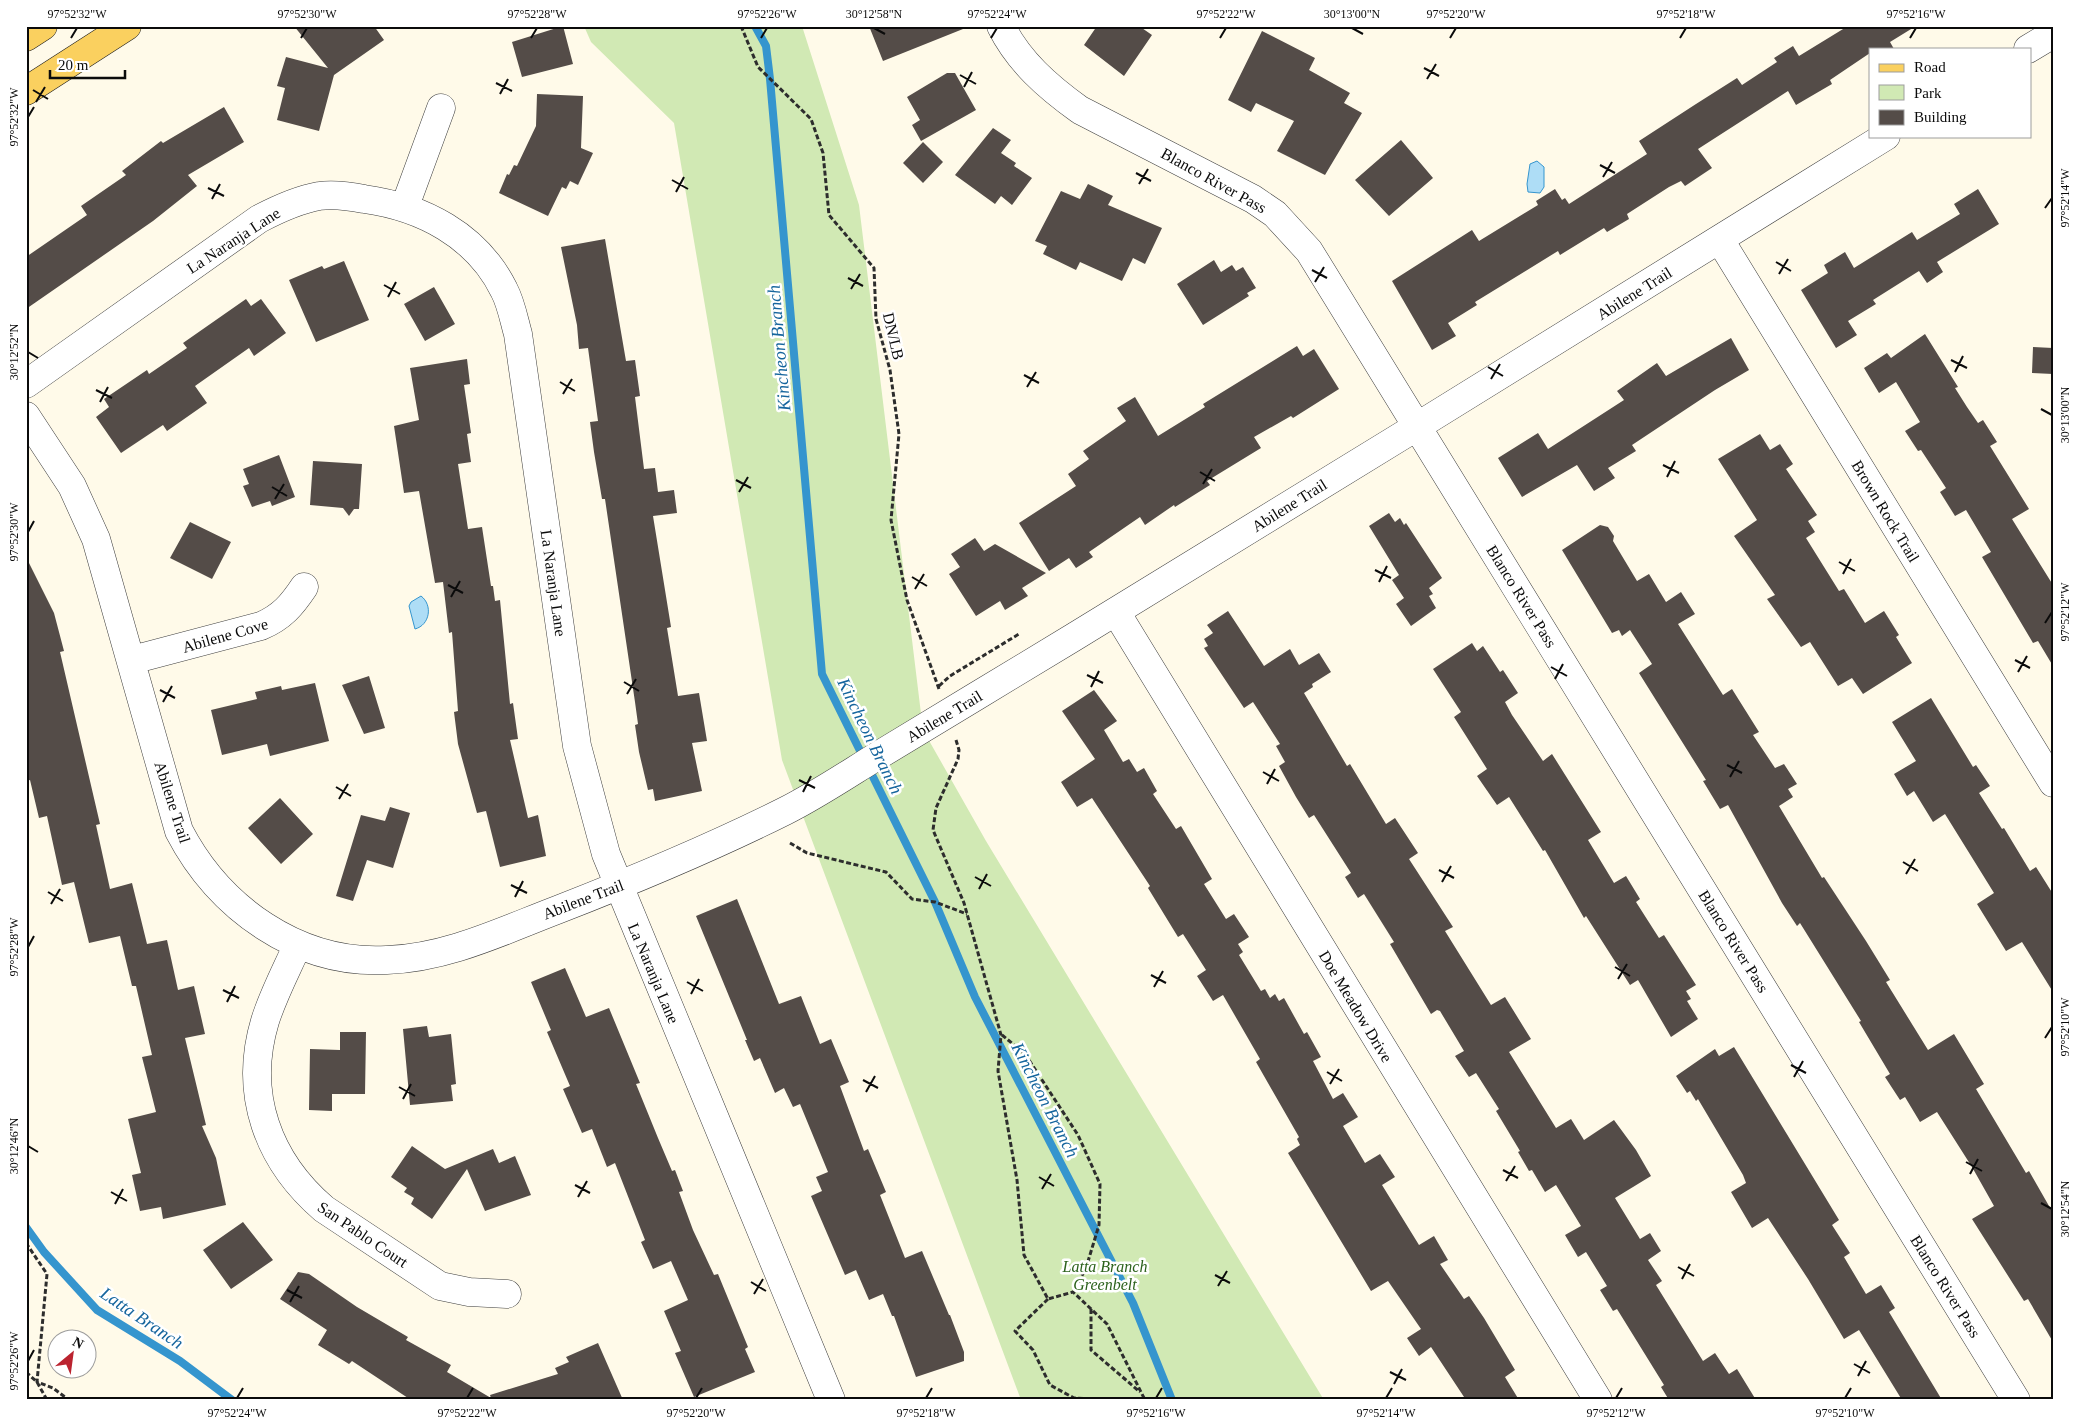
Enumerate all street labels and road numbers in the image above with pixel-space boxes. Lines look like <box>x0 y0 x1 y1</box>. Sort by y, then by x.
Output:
street label: Blanco River Pass <box>1158 145 1269 216</box>
street label: La Naranja Lane <box>184 204 284 278</box>
street label: Abilene Trail <box>1594 263 1675 323</box>
street label: DN/LB <box>880 311 907 361</box>
street label: Brown Rock Trail <box>1849 457 1923 566</box>
street label: Abilene Trail <box>1249 475 1330 535</box>
street label: La Naranja Lane <box>537 529 569 638</box>
street label: Blanco River Pass <box>1483 542 1560 651</box>
street label: Abilene Cove <box>180 615 270 656</box>
street label: Abilene Trail <box>903 687 985 746</box>
street label: Abilene Trail <box>151 759 194 846</box>
street label: Abilene Trail <box>541 876 626 923</box>
street label: Blanco River Pass <box>1695 887 1772 996</box>
street label: La Naranja Lane <box>624 920 682 1026</box>
street label: Doe Meadow Drive <box>1316 947 1396 1065</box>
street label: San Pablo Court <box>314 1198 411 1271</box>
street label: Blanco River Pass <box>1907 1232 1984 1341</box>

